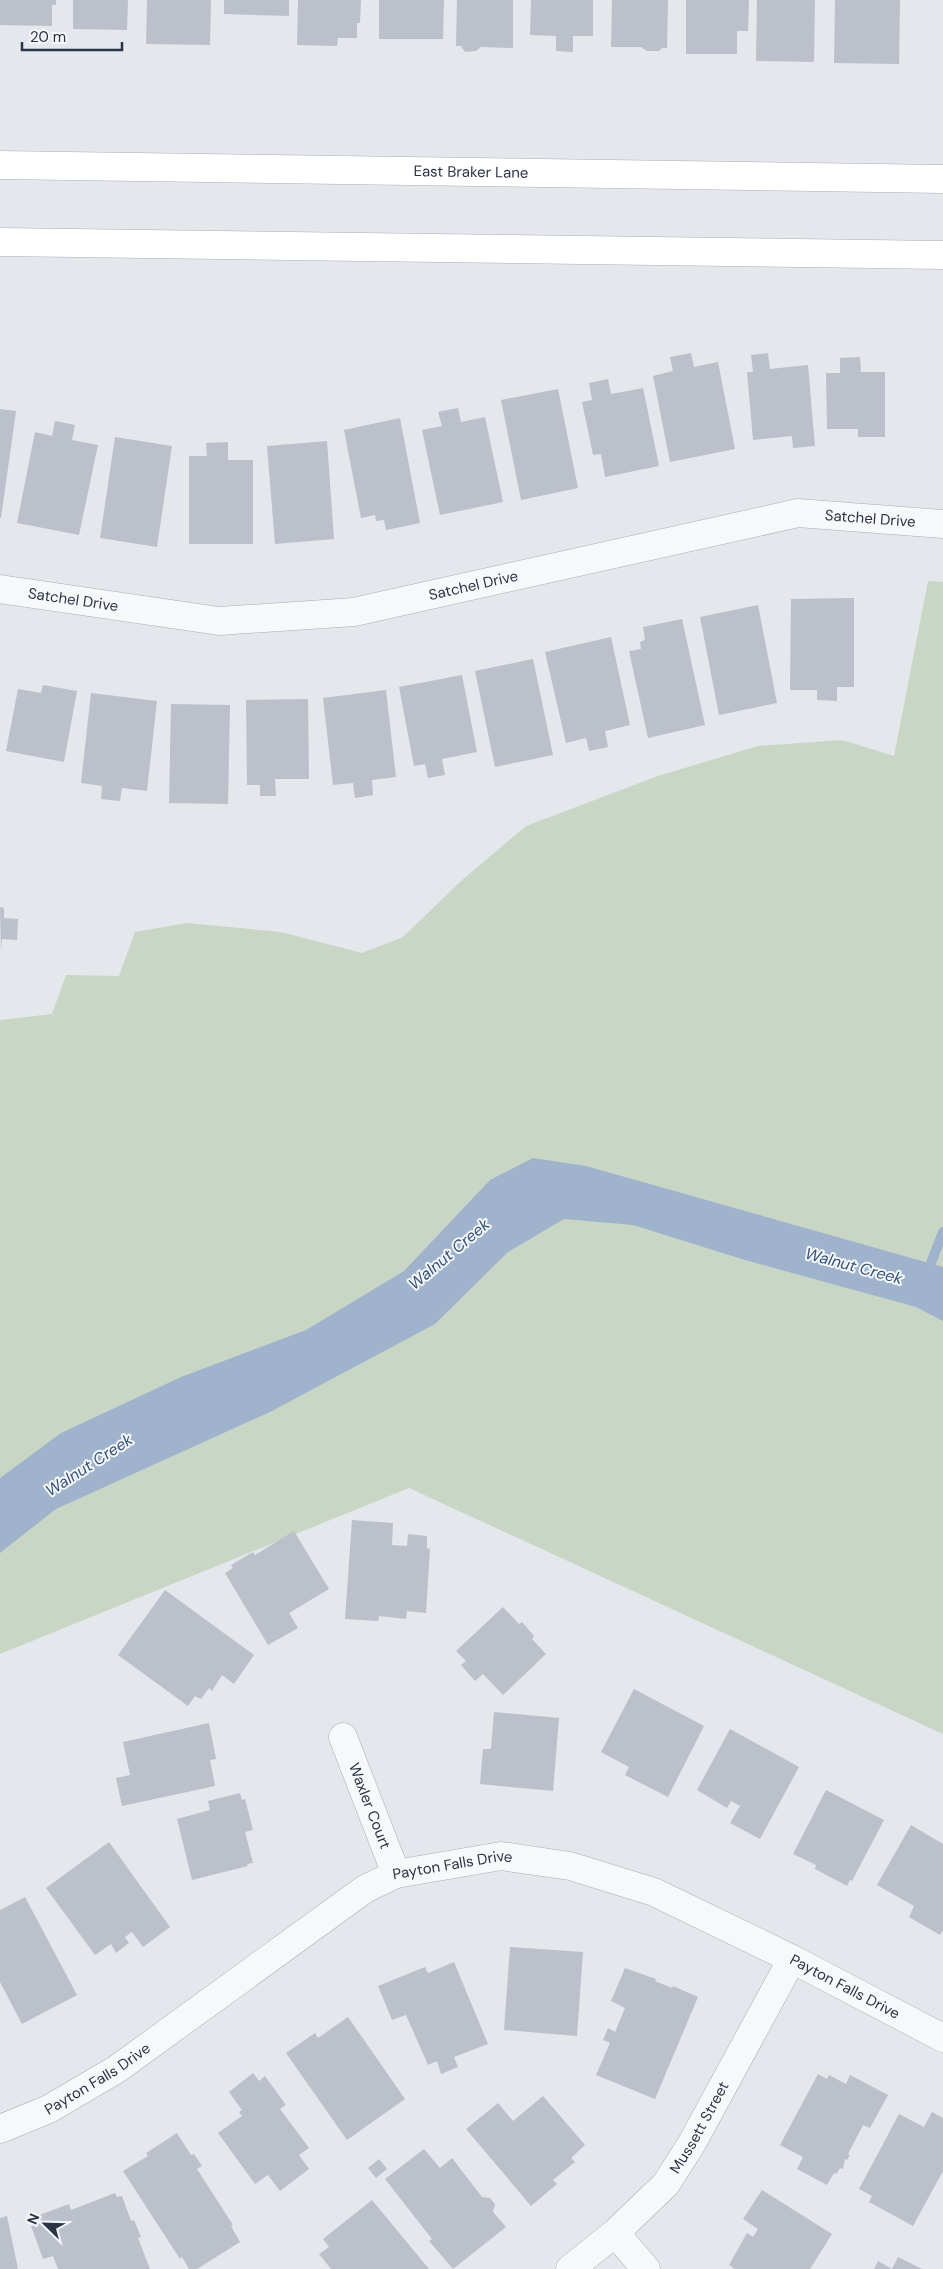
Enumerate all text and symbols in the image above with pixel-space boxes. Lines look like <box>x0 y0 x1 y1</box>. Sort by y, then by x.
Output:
scale bar <box>22 20 122 52</box>
text: 20 m <box>30 27 66 47</box>
street label: East Braker Lane <box>413 161 529 183</box>
street label: Satchel Drive <box>824 505 916 532</box>
street label: Satchel Drive <box>427 566 520 605</box>
street label: Satchel Drive <box>27 583 120 616</box>
water label: Walnut Creek <box>404 1213 495 1294</box>
water label: Walnut Creek <box>803 1243 906 1289</box>
water label: Walnut Creek <box>41 1429 137 1501</box>
street label: Waxler Court <box>344 1760 395 1852</box>
street label: Payton Falls Drive <box>391 1846 514 1884</box>
street label: Payton Falls Drive <box>787 1950 903 2024</box>
street label: Payton Falls Drive <box>41 2038 154 2119</box>
street label: Mussett Street <box>665 2078 734 2177</box>
north arrow <box>20 2199 70 2249</box>
text: N <box>23 2211 43 2227</box>

